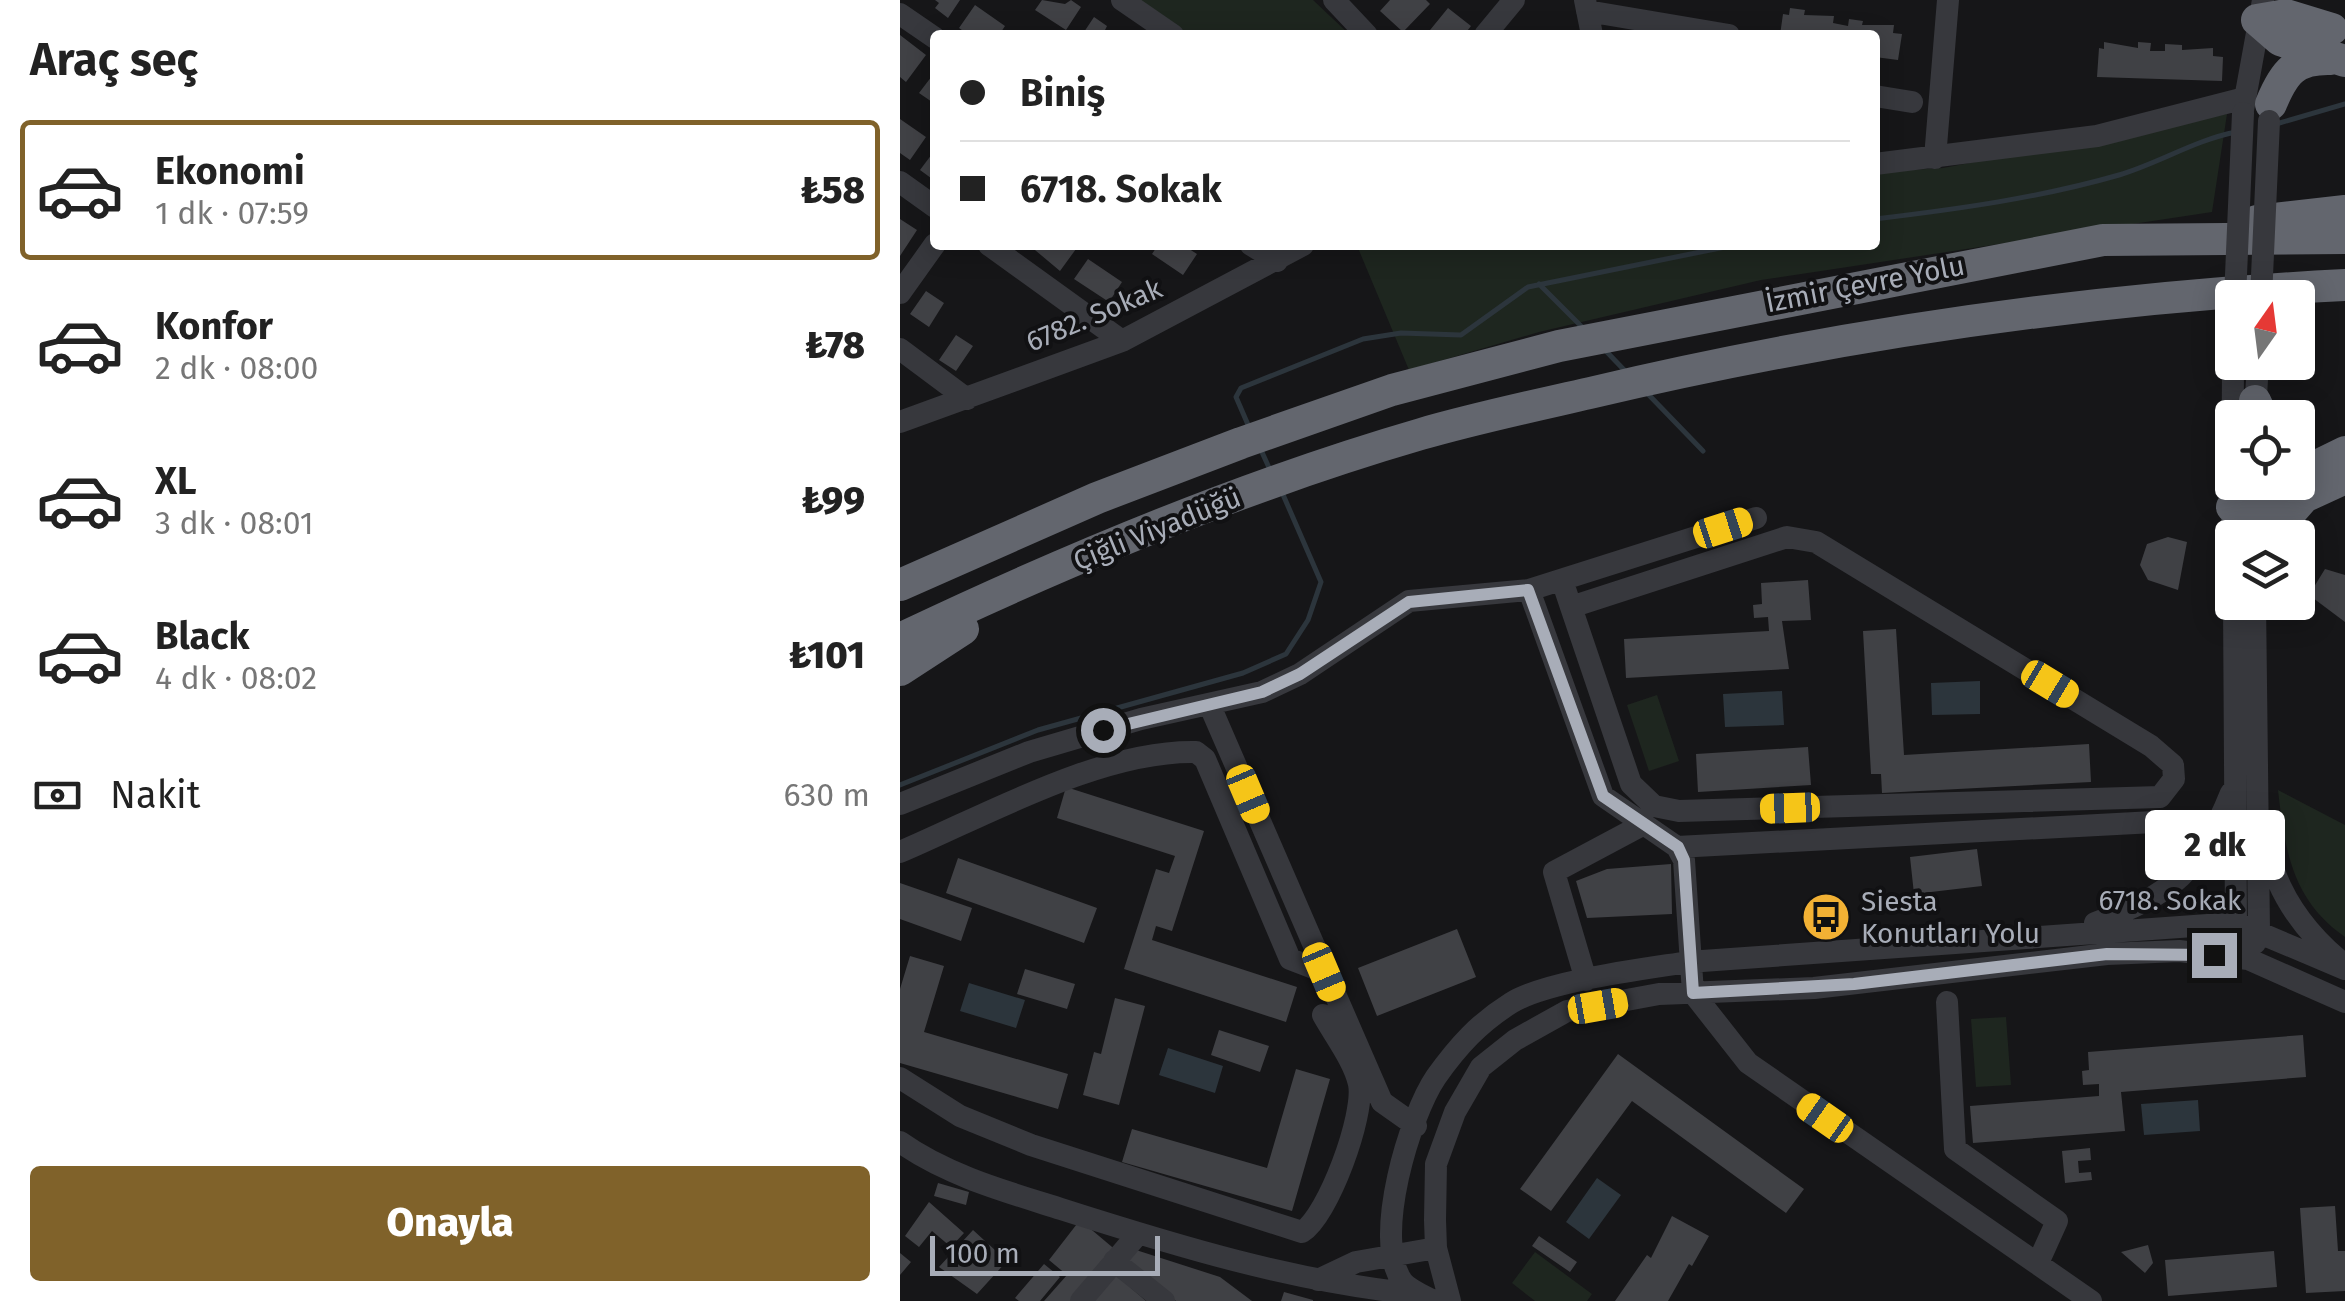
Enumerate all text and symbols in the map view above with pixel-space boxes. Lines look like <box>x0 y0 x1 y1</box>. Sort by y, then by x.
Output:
text: Araç seç <box>30 33 198 87</box>
text: Biniş <box>1020 70 1105 116</box>
icon: car <box>35 145 125 235</box>
text: Ekonomi <box>155 148 305 194</box>
text: 6718. Sokak <box>1020 166 1222 212</box>
text: ₺58 <box>800 167 865 213</box>
text: 1 dk · 07:59 <box>155 194 309 232</box>
street label: İzmir Çevre Yolu <box>1763 249 1967 319</box>
street label: 6782. Sokak <box>1021 271 1167 358</box>
north arrow <box>2215 280 2315 380</box>
map controls <box>2215 280 2315 620</box>
icon: car <box>35 300 125 390</box>
text: Konfor <box>155 303 273 349</box>
text: ₺78 <box>805 322 865 368</box>
text: 2 dk · 08:00 <box>155 349 318 387</box>
button: locate <box>2215 400 2315 500</box>
icon: car <box>35 455 125 545</box>
text: XL <box>155 458 197 504</box>
text: ₺99 <box>801 477 865 523</box>
street label: Çiğli Viyadüğü <box>1069 480 1245 578</box>
text: 3 dk · 08:01 <box>155 504 314 542</box>
car <box>1690 504 1756 552</box>
button: layers <box>2215 520 2315 620</box>
icon: car <box>35 610 125 700</box>
text: Black <box>155 613 250 659</box>
text: ₺101 <box>788 632 865 678</box>
car <box>2017 656 2083 712</box>
text: 4 dk · 08:02 <box>155 659 317 697</box>
route start <box>1081 708 1126 753</box>
car <box>1222 761 1274 827</box>
icon: cash <box>30 768 85 823</box>
text: Nakit <box>110 772 201 818</box>
text: 630 m <box>784 776 870 814</box>
car <box>1759 792 1821 824</box>
callout: 2 dk <box>2144 810 2284 880</box>
text: 2 dk <box>2184 826 2246 864</box>
street label: 6718. Sokak <box>2099 884 2242 917</box>
place label: Siesta Konutları Yolu <box>1861 885 2040 950</box>
bus stop icon: Siesta Konutları Yolu <box>1800 891 1852 943</box>
route end <box>2192 933 2237 978</box>
car <box>1298 939 1350 1005</box>
car <box>1566 986 1630 1026</box>
car <box>1792 1089 1858 1147</box>
button: Onayla <box>30 1166 870 1281</box>
scale bar <box>930 1231 1160 1276</box>
text: 100 m <box>945 1237 1020 1270</box>

